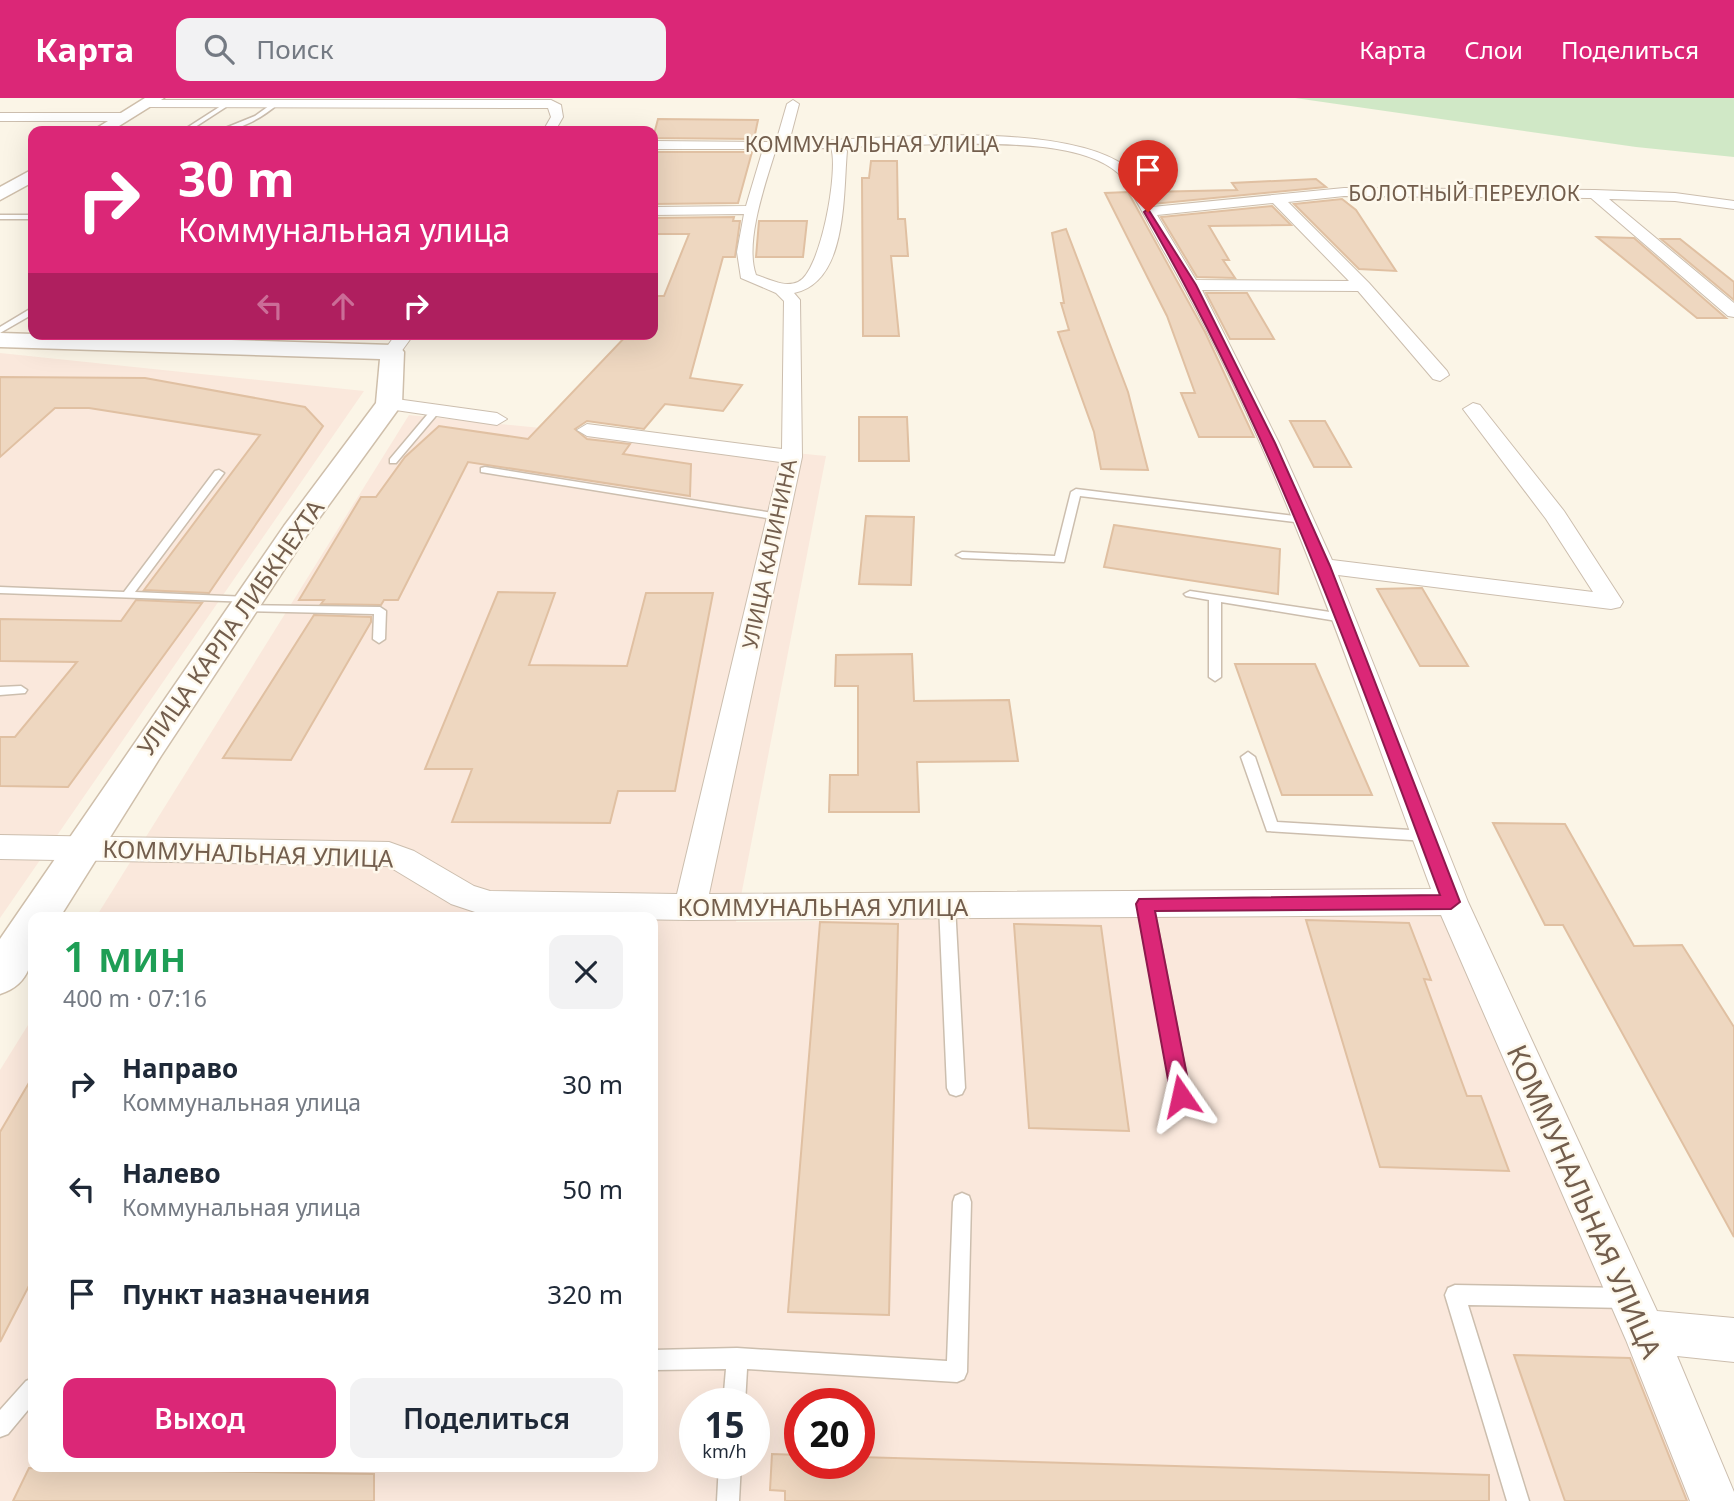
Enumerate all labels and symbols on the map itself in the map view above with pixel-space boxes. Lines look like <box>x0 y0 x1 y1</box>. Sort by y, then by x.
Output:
street label: КОММУНАЛЬНАЯ УЛИЦА <box>745 130 1000 158</box>
pin <box>1118 140 1178 212</box>
street label: БОЛОТНЫЙ ПЕРЕУЛОК <box>1348 179 1580 207</box>
street label: УЛИЦА КАЛИНИНА <box>735 456 803 652</box>
street label: УЛИЦА КАРЛА ЛИБКНЕХТА <box>129 492 331 762</box>
street label: КОММУНАЛЬНАЯ УЛИЦА <box>102 831 395 875</box>
street label: КОММУНАЛЬНАЯ УЛИЦА <box>678 890 969 923</box>
street label: КОММУНАЛЬНАЯ УЛИЦА <box>1499 1038 1671 1364</box>
position arrow <box>1144 1059 1218 1133</box>
speed limit sign: 20 <box>784 1388 875 1479</box>

